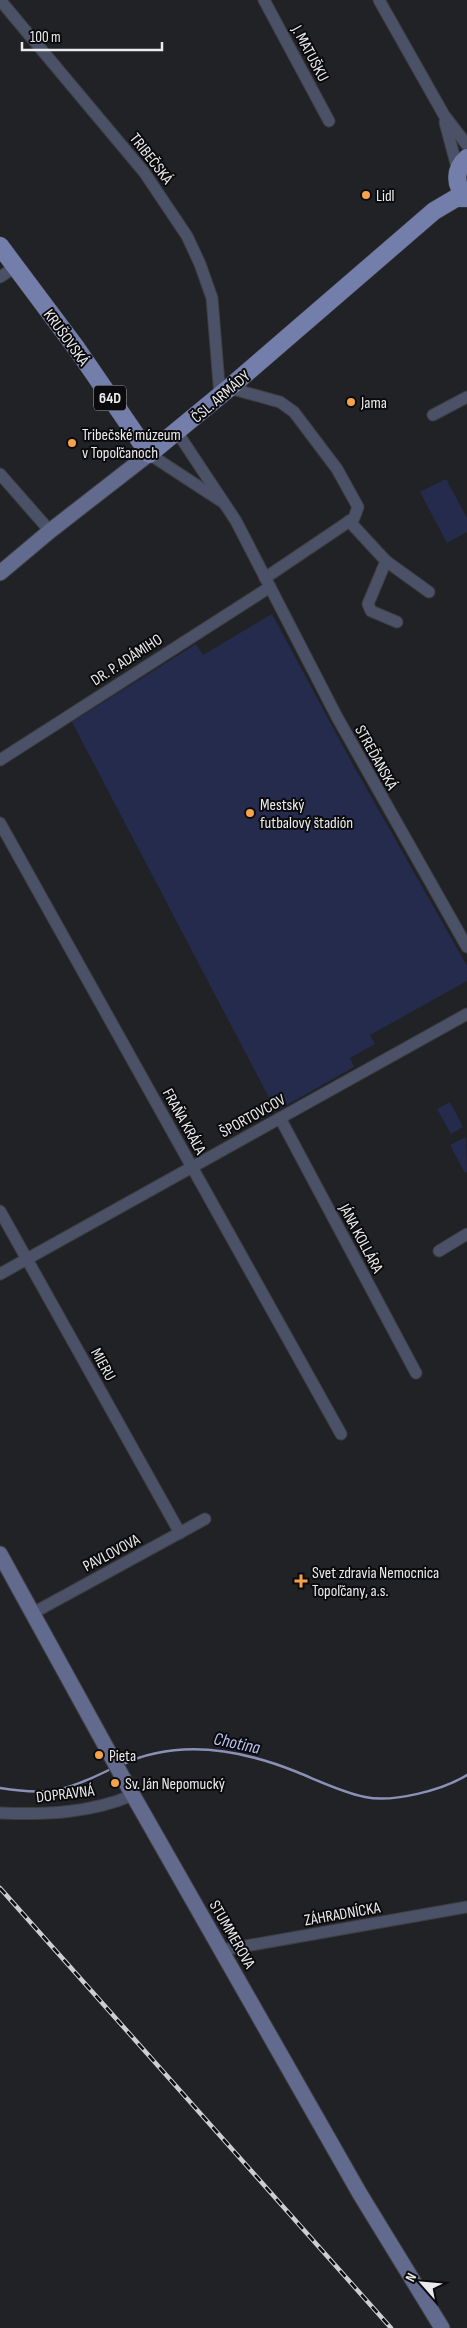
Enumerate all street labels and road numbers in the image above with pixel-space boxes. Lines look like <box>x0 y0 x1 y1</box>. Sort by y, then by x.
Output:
street label: J. MATUŠKU <box>287 22 332 85</box>
street label: TRIBEČSKÁ <box>125 130 177 188</box>
street label: KRUŠOVSKÁ <box>39 306 93 370</box>
street label: ČSL. ARMÁDY <box>188 367 254 427</box>
road number: 64D <box>94 386 126 410</box>
street label: DR. P. ADÁMIHO <box>88 630 166 690</box>
street label: STREĎANSKÁ <box>350 722 401 793</box>
street label: FRAŇA KRÁĽA <box>158 1086 210 1158</box>
street label: ŠPORTOVCOV <box>216 1090 290 1142</box>
street label: JÁNA KOLLÁRA <box>334 1200 387 1277</box>
street label: MIERU <box>86 1345 119 1384</box>
street label: PAVLOVOVA <box>80 1530 144 1576</box>
street label: DOPRAVNÁ <box>35 1781 95 1807</box>
street label: STUMMEROVA <box>205 1897 259 1972</box>
street label: ZÁHRADNÍCKA <box>303 1898 382 1931</box>

